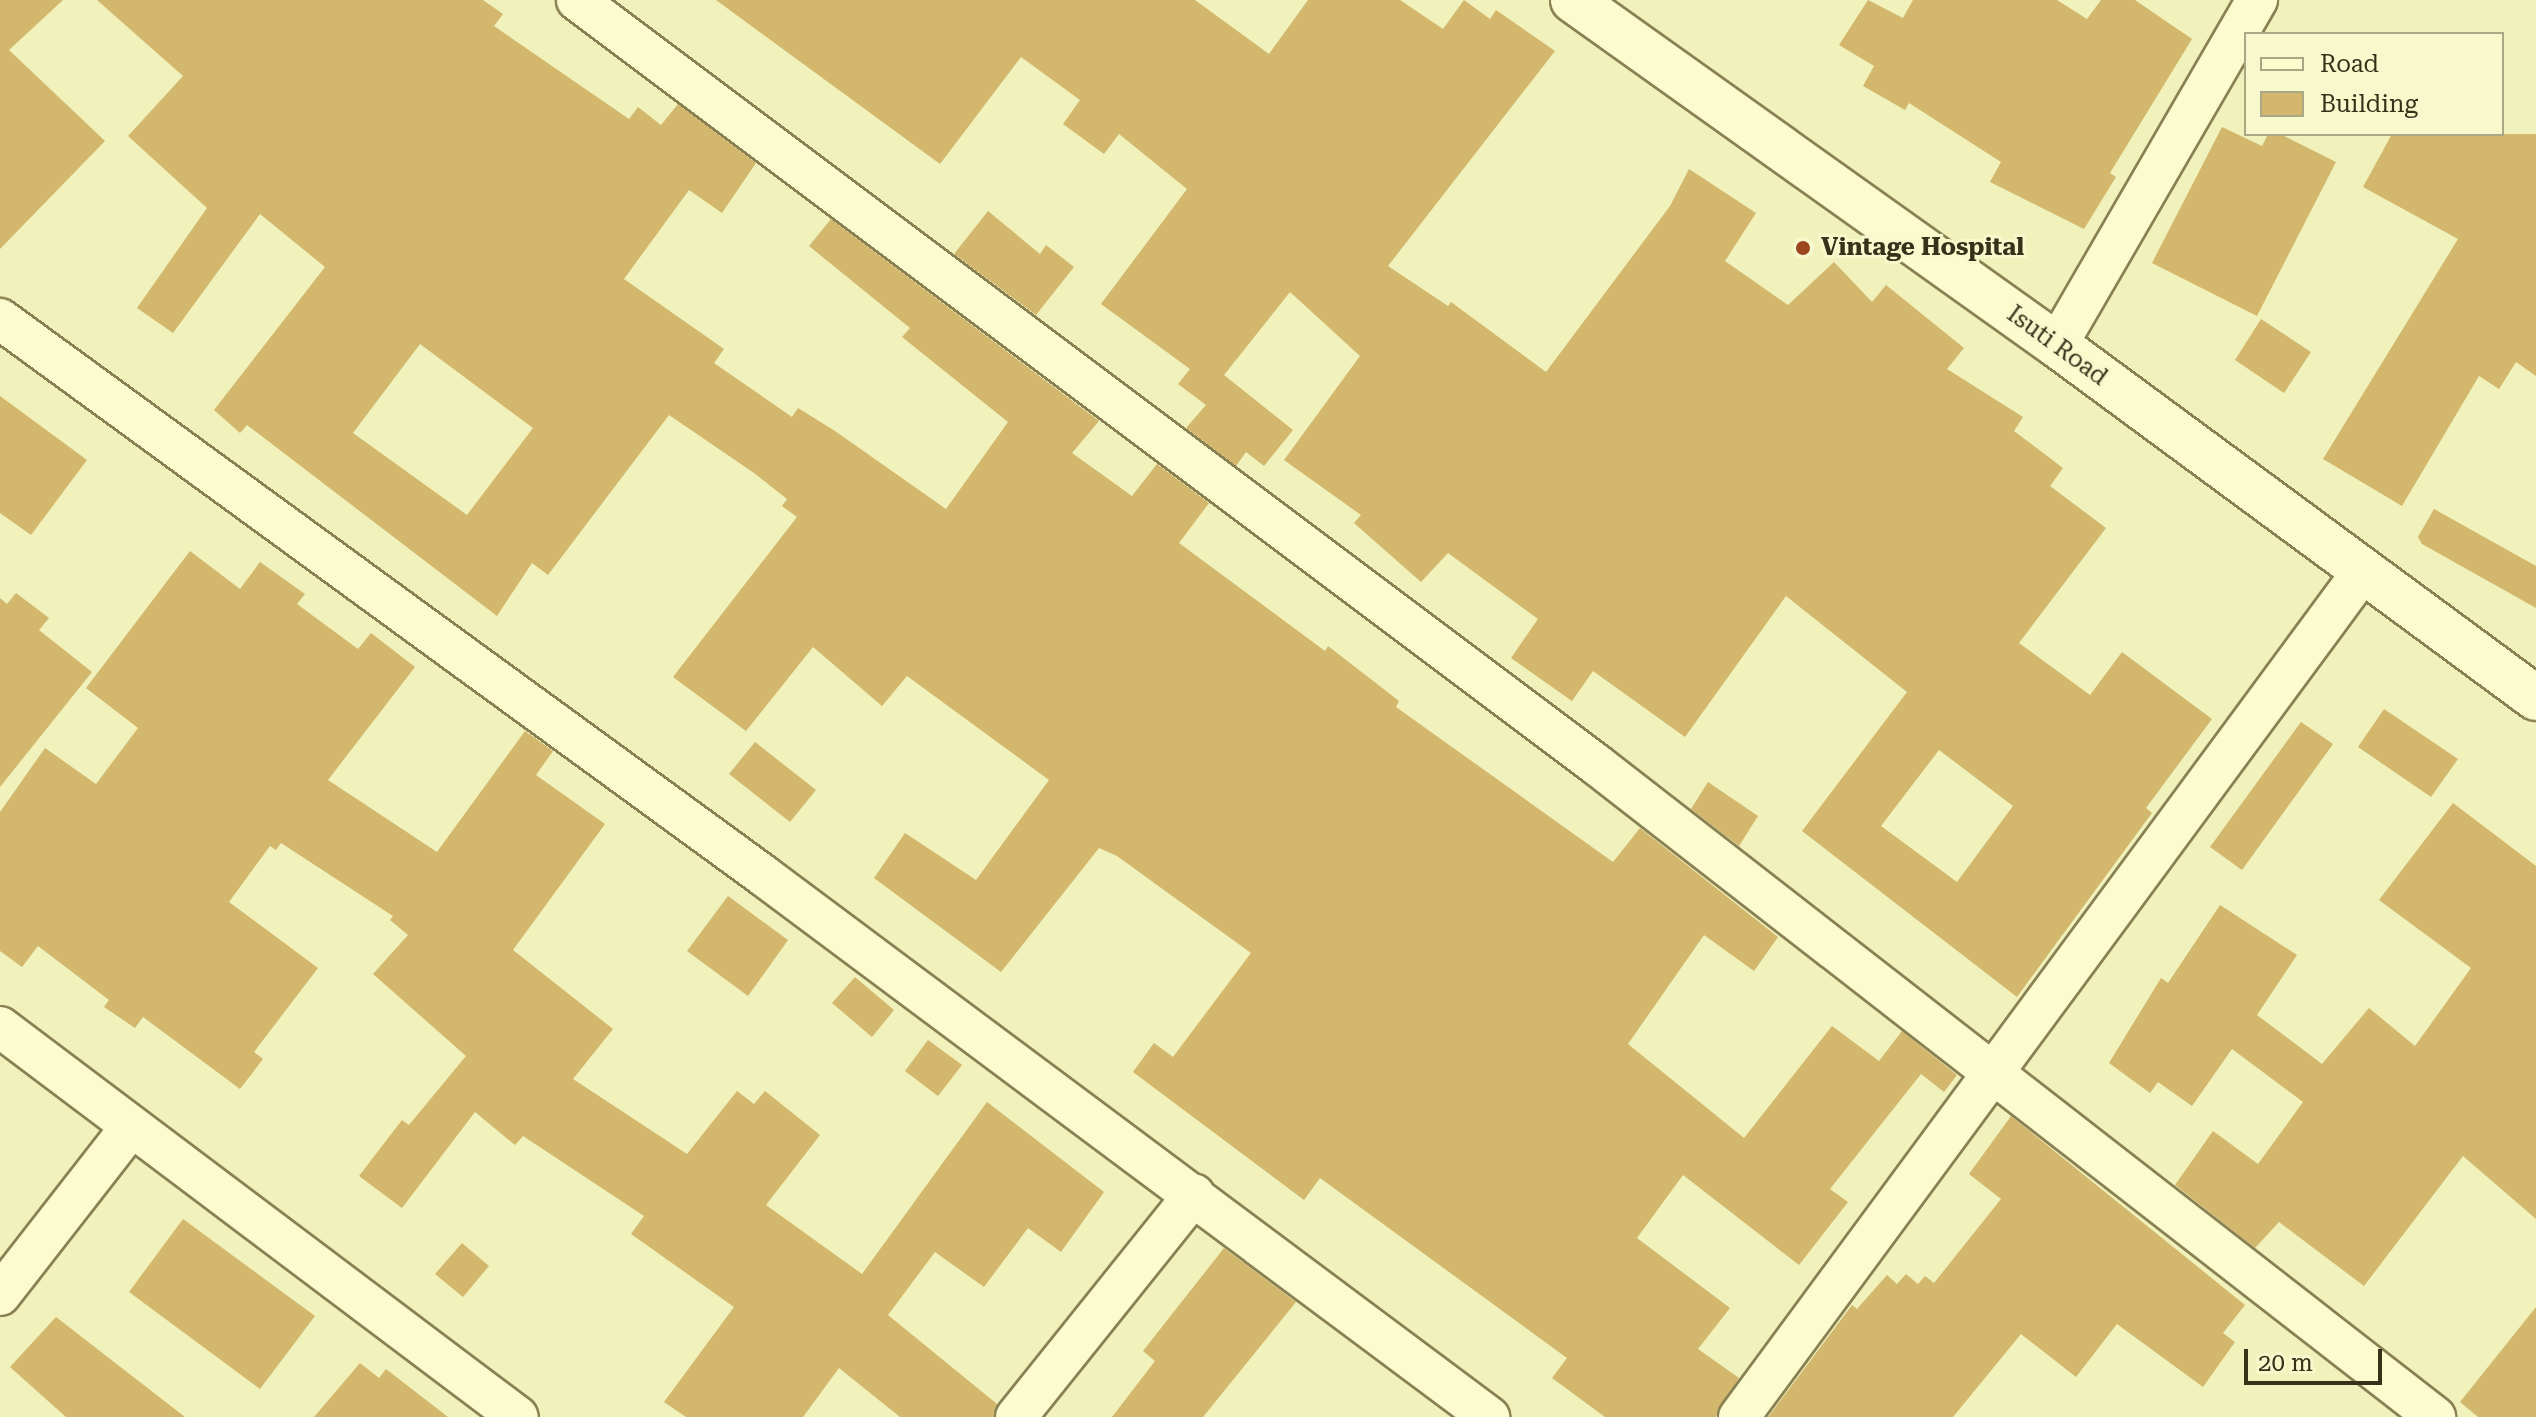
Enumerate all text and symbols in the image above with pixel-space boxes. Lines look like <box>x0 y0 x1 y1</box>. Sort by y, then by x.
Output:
legend <box>2244 32 2504 136</box>
text: Road <box>2320 50 2379 78</box>
text: Building <box>2320 90 2418 118</box>
place label: Vintage Hospital <box>1821 234 2024 262</box>
marker: Vintage Hospital <box>1792 237 1814 259</box>
street label: Isuti Road <box>2001 300 2113 392</box>
scale bar <box>2248 1333 2386 1383</box>
text: 20 m <box>2258 1349 2313 1377</box>

